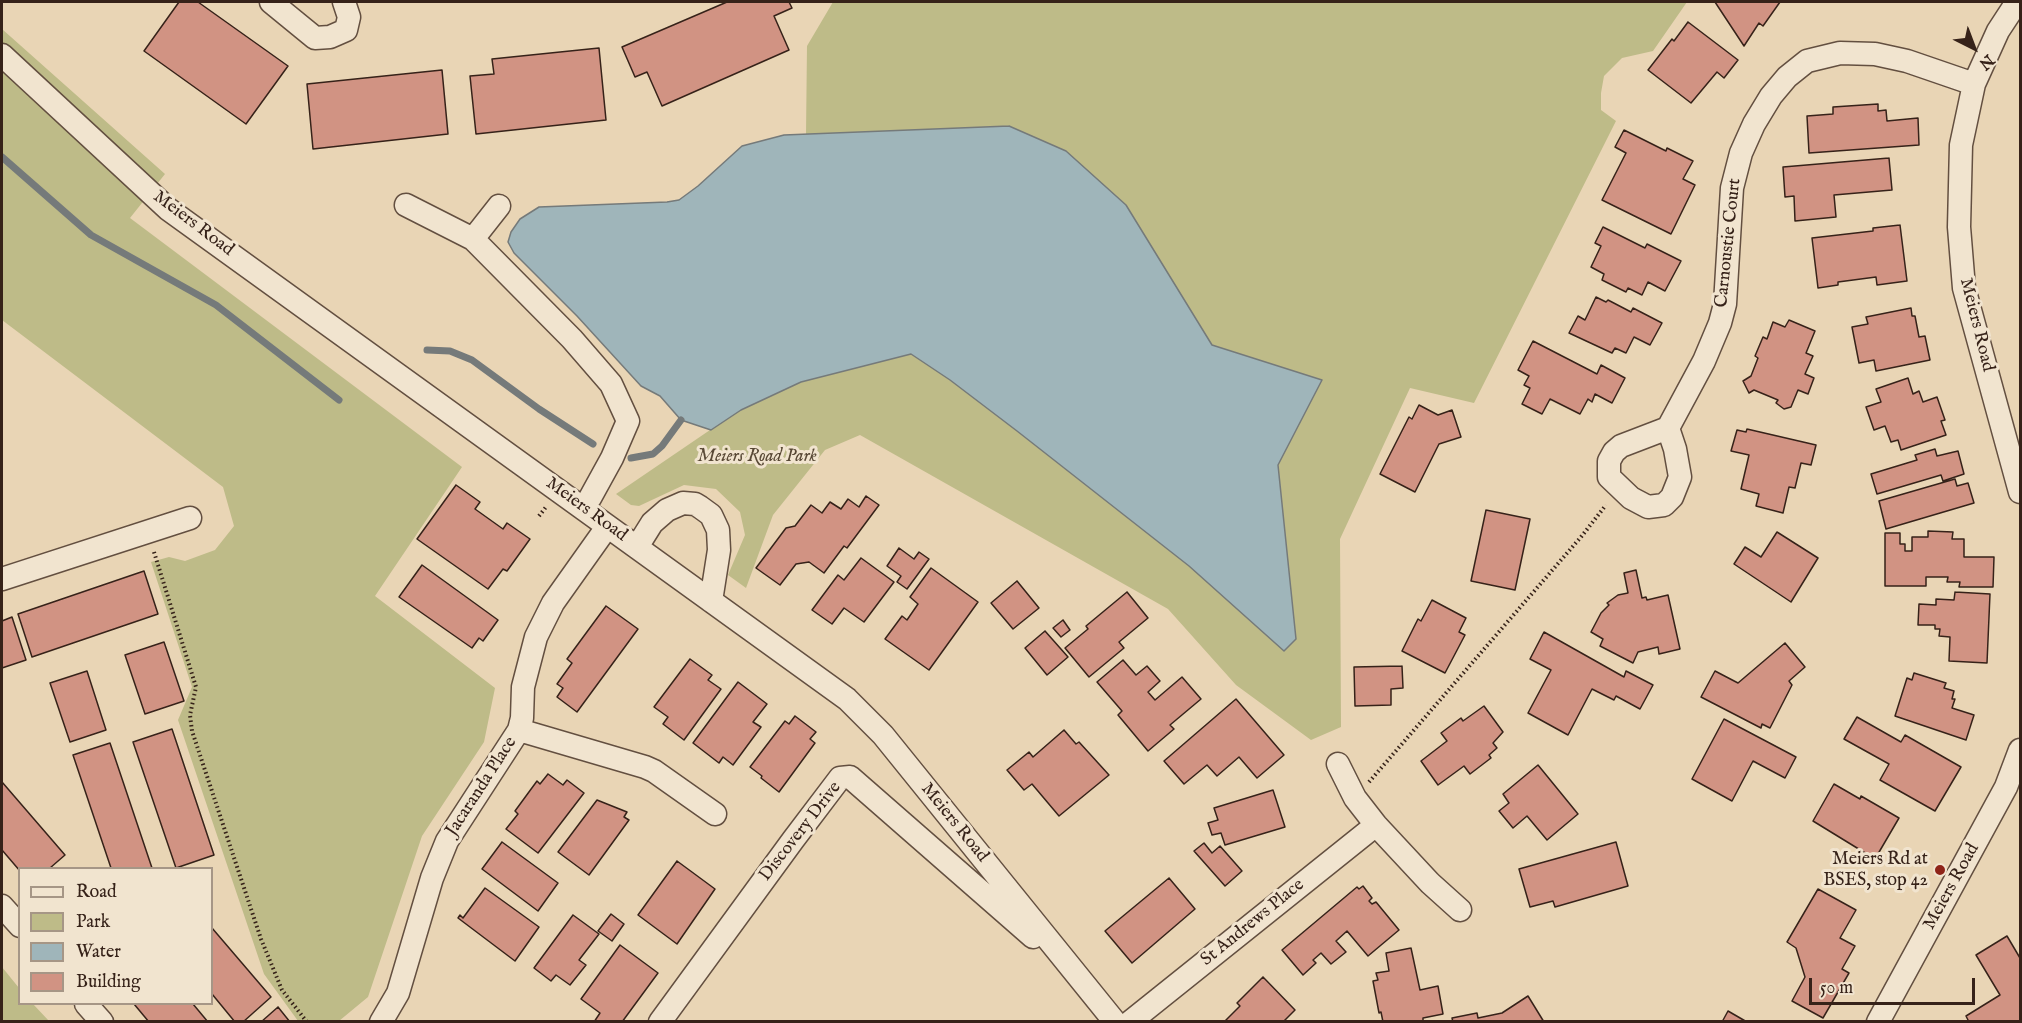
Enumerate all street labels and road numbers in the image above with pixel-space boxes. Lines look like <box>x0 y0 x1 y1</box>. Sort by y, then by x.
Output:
street label: Carnoustie Court <box>1711 177 1747 309</box>
street label: Meiers Road <box>148 187 238 261</box>
street label: Meiers Road <box>1954 276 1998 374</box>
street label: Meiers Road <box>541 473 631 547</box>
street label: Jacaranda Place <box>442 733 522 841</box>
street label: Discovery Drive <box>755 778 847 886</box>
street label: Meiers Road <box>916 779 992 867</box>
street label: Meiers Road <box>1919 840 1985 934</box>
street label: St Andrews Place <box>1197 875 1309 971</box>

